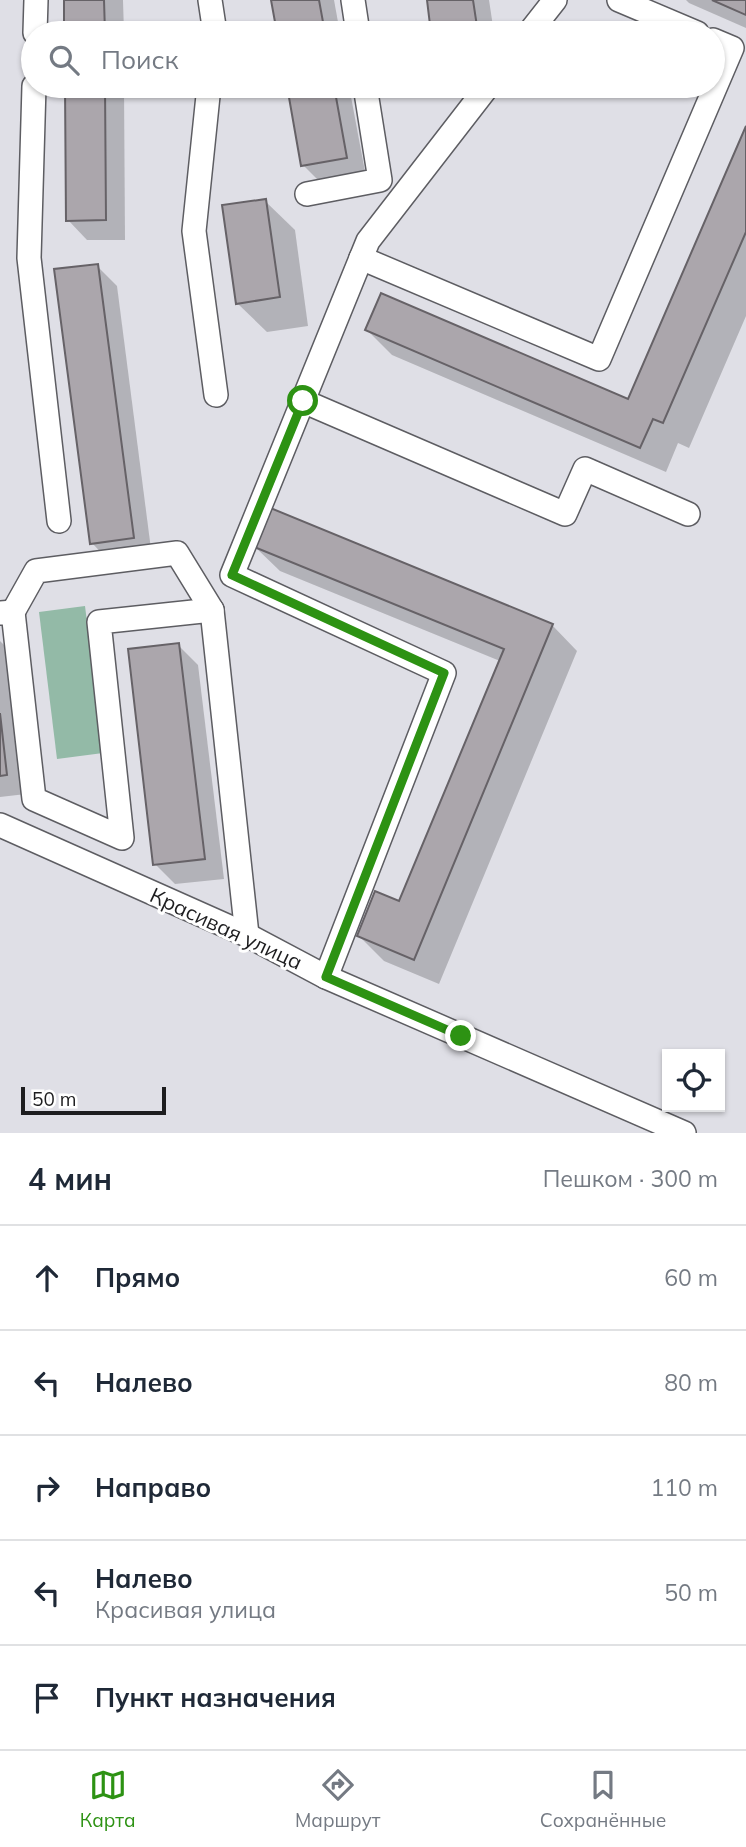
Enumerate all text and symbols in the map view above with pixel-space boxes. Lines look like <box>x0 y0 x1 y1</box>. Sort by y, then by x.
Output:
search box <box>21 21 725 98</box>
icon: search <box>45 41 83 79</box>
text: Поиск <box>101 43 179 76</box>
route start <box>287 385 318 416</box>
street label: Красивая улица <box>146 881 307 975</box>
route end <box>445 1020 476 1051</box>
map controls <box>662 1049 725 1112</box>
button: locate <box>662 1049 725 1112</box>
scale bar <box>21 1084 166 1116</box>
text: 50 m <box>32 1087 76 1111</box>
text: 4 мин <box>28 1160 112 1198</box>
text: Пешком · 300 m <box>543 1164 718 1193</box>
icon: ahead <box>28 1259 66 1297</box>
text: Прямо <box>95 1261 180 1294</box>
text: 60 m <box>664 1263 718 1292</box>
icon: left <box>28 1364 66 1402</box>
text: Налево <box>95 1366 193 1399</box>
text: 80 m <box>664 1368 718 1397</box>
icon: right <box>28 1469 66 1507</box>
text: Направо <box>95 1471 211 1504</box>
text: 110 m <box>650 1473 718 1502</box>
text: Налево <box>95 1562 193 1595</box>
icon: left <box>28 1574 66 1612</box>
text: 50 m <box>664 1578 718 1607</box>
text: Красивая улица <box>95 1595 276 1624</box>
icon: arrive <box>28 1679 66 1717</box>
text: Пункт назначения <box>95 1681 336 1714</box>
tab: Карта <box>80 1766 136 1832</box>
tab: Маршрут <box>295 1766 380 1832</box>
tab: Сохранённые <box>540 1766 666 1832</box>

